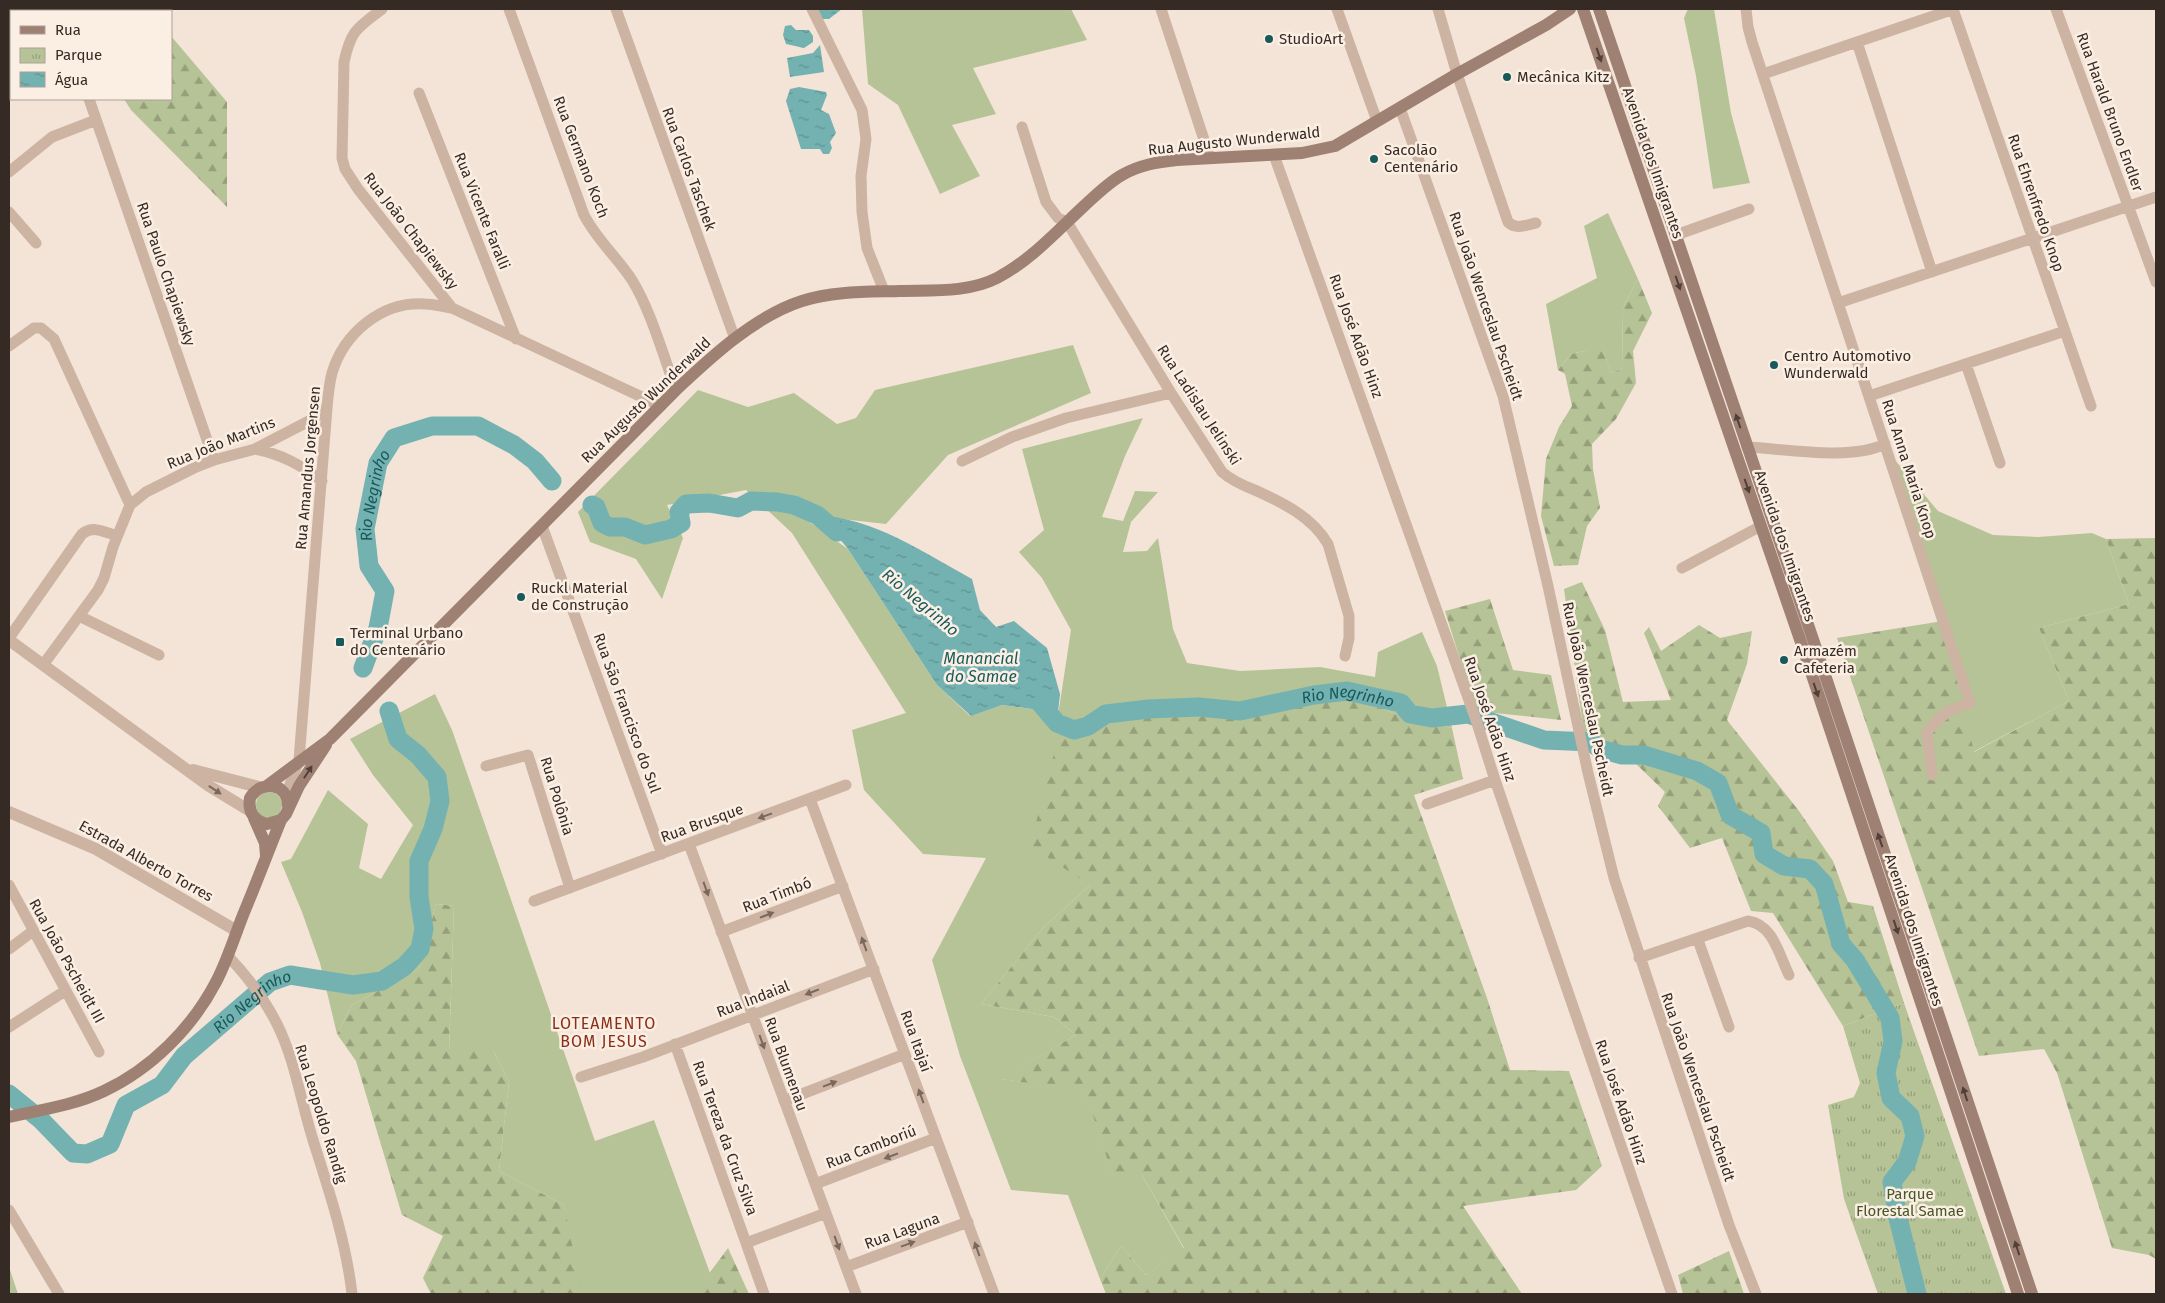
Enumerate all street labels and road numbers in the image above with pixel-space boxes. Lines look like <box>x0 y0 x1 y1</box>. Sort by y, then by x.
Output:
street label: Rua Harald Bruno Endler <box>2073 30 2147 194</box>
street label: Avenida dos Imigrantes <box>1619 85 1687 241</box>
street label: Rua Germano Koch <box>549 93 613 221</box>
street label: Rua Carlos Taschek <box>658 105 720 233</box>
street label: Rua Augusto Wunderwald <box>1147 123 1321 159</box>
street label: Rua Ehrenfredo Knop <box>2004 132 2068 274</box>
street label: Rua Vicente Faralli <box>450 150 514 272</box>
street label: Rua João Chapiewsky <box>360 169 463 294</box>
street label: Rua Paulo Chapiewsky <box>133 200 199 349</box>
street label: Rua João Wenceslau Pscheidt <box>1445 209 1527 403</box>
street label: Rua José Adão Hinz <box>1325 272 1387 401</box>
street label: Rua Augusto Wunderwald <box>577 333 715 467</box>
street label: Rua Ladislau Jelinski <box>1153 341 1245 469</box>
street label: Rua Amandus Jorgensen <box>292 385 324 551</box>
street label: Rua Anna Maria Knop <box>1878 397 1940 541</box>
street label: Rua João Martins <box>164 413 278 473</box>
street label: Avenida dos Imigrantes <box>1751 468 1819 624</box>
street label: Rua João Wenceslau Pscheidt <box>1559 600 1618 798</box>
street label: Rua São Francisco do Sul <box>590 630 665 796</box>
street label: Rua José Adão Hinz <box>1460 654 1520 784</box>
street label: Rua Polônia <box>537 755 577 837</box>
street label: Rua Brusque <box>658 800 746 846</box>
street label: Estrada Alberto Torres <box>76 817 216 905</box>
street label: Avenida dos Imigrantes <box>1881 852 1947 1008</box>
street label: Rua Timbó <box>740 874 814 916</box>
street label: Rua João Pscheidt III <box>25 896 109 1026</box>
street label: Rua Indaial <box>714 977 793 1021</box>
street label: Rua João Wenceslau Pscheidt <box>1657 990 1739 1184</box>
street label: Rua Itajaí <box>897 1008 935 1074</box>
street label: Rua Blumenau <box>761 1014 811 1114</box>
street label: Rua José Adão Hinz <box>1591 1037 1651 1167</box>
street label: Rua Leopoldo Randig <box>291 1042 351 1186</box>
street label: Rua Tereza da Cruz Silva <box>689 1058 761 1218</box>
street label: Rua Camboriú <box>823 1121 919 1173</box>
street label: Rua Laguna <box>862 1209 942 1253</box>

